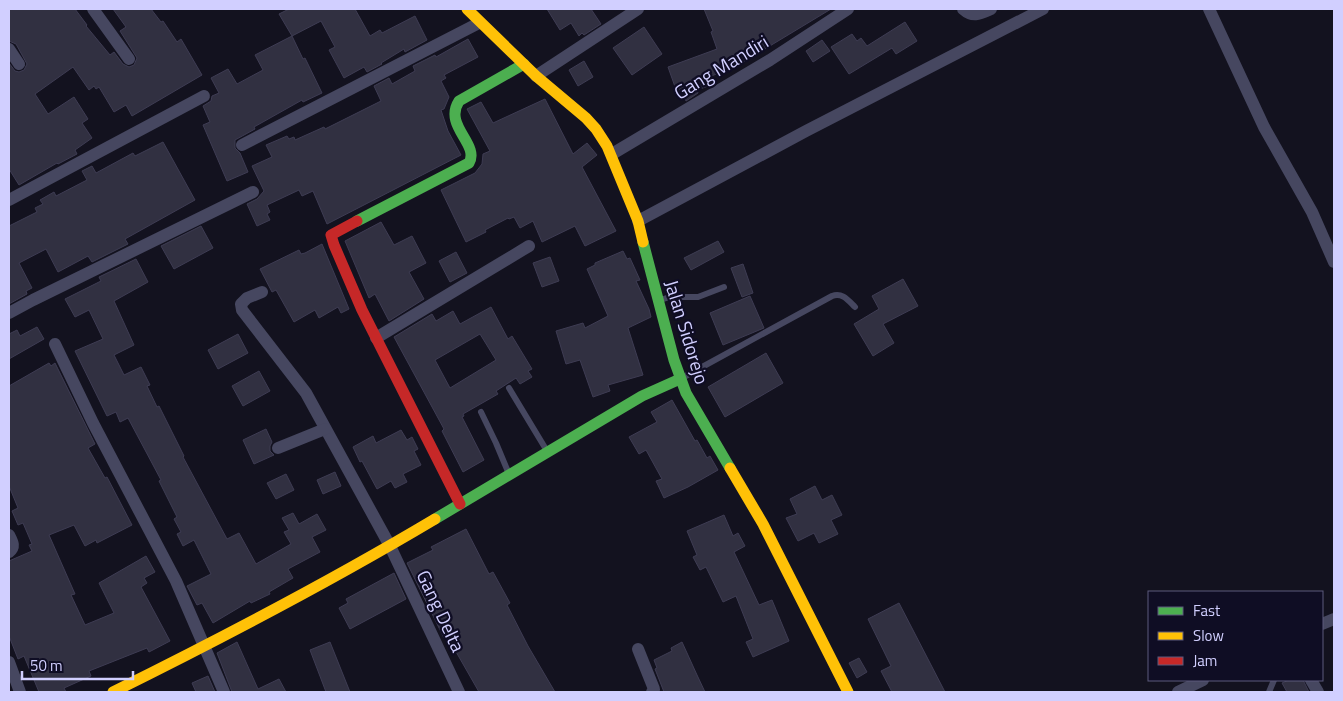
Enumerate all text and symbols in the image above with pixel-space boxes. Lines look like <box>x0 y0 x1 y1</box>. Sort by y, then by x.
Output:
street label: Gang Mandiri <box>668 27 774 106</box>
street label: Jalan Sidorejo <box>658 276 717 388</box>
street label: Gang Delta <box>410 565 473 657</box>
legend <box>1148 591 1323 681</box>
text: Fast <box>1193 599 1221 622</box>
text: Slow <box>1193 624 1224 647</box>
scale bar <box>22 648 134 680</box>
text: Jam <box>1193 649 1217 672</box>
text: 50 m <box>30 654 63 677</box>

